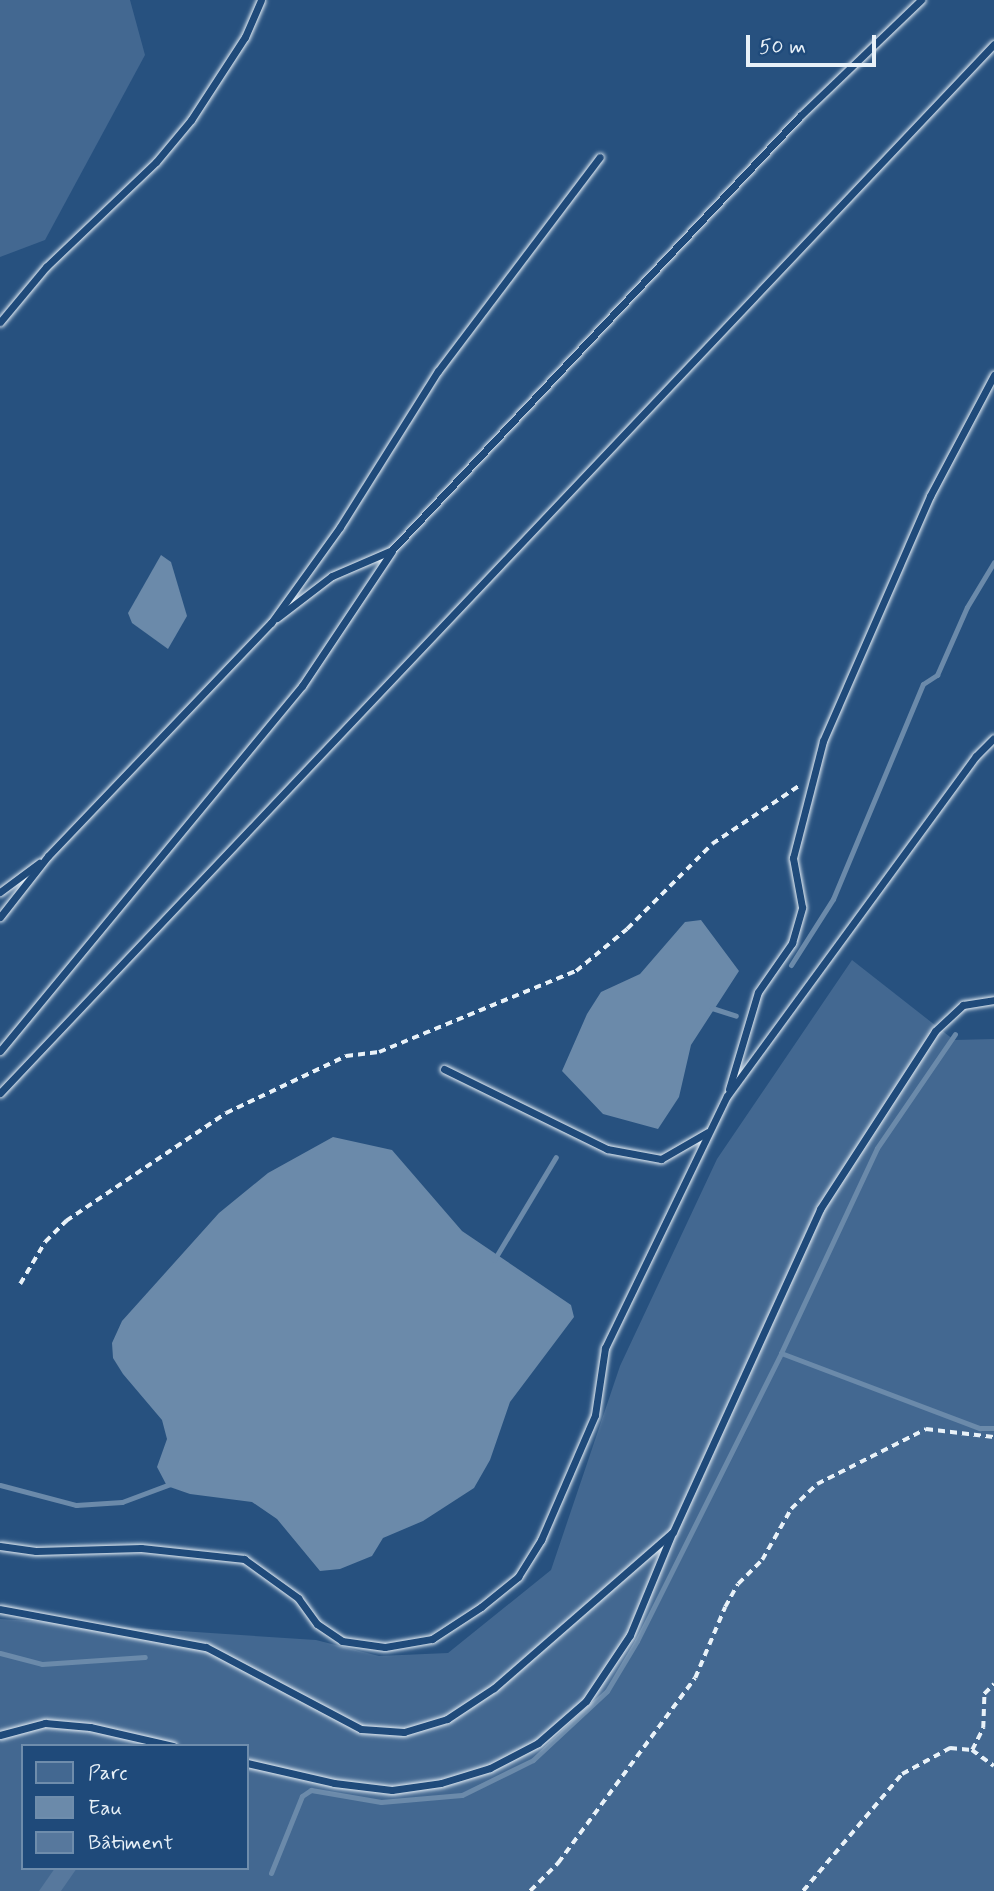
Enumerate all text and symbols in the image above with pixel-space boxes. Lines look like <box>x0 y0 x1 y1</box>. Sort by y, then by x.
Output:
scale bar <box>749 21 878 65</box>
text: 50 m <box>759 33 806 61</box>
legend <box>21 1744 248 1870</box>
text: Parc <box>88 1759 128 1787</box>
text: Eau <box>88 1794 122 1822</box>
text: Bâtiment <box>88 1829 173 1857</box>

